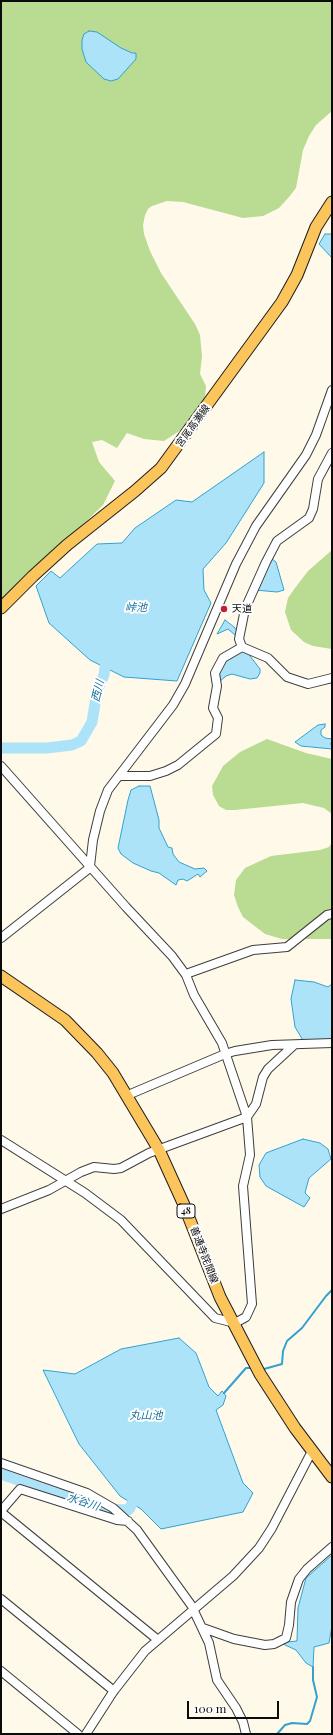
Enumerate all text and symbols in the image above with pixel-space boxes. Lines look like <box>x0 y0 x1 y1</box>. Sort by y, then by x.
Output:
street label: 宮尾高瀬線 <box>173 402 213 450</box>
water label: 峠池 <box>125 601 147 615</box>
place label: 天道 <box>232 603 252 615</box>
marker: 天道 <box>219 604 229 614</box>
water label: 西川 <box>89 679 107 703</box>
road number: 48 <box>177 1204 195 1218</box>
street label: 善通寺詫間線 <box>188 1225 220 1285</box>
water label: 丸山池 <box>130 1409 162 1423</box>
water label: 水谷川 <box>65 1491 101 1513</box>
scale bar <box>189 1693 281 1719</box>
text: 100 m <box>194 1700 226 1716</box>

